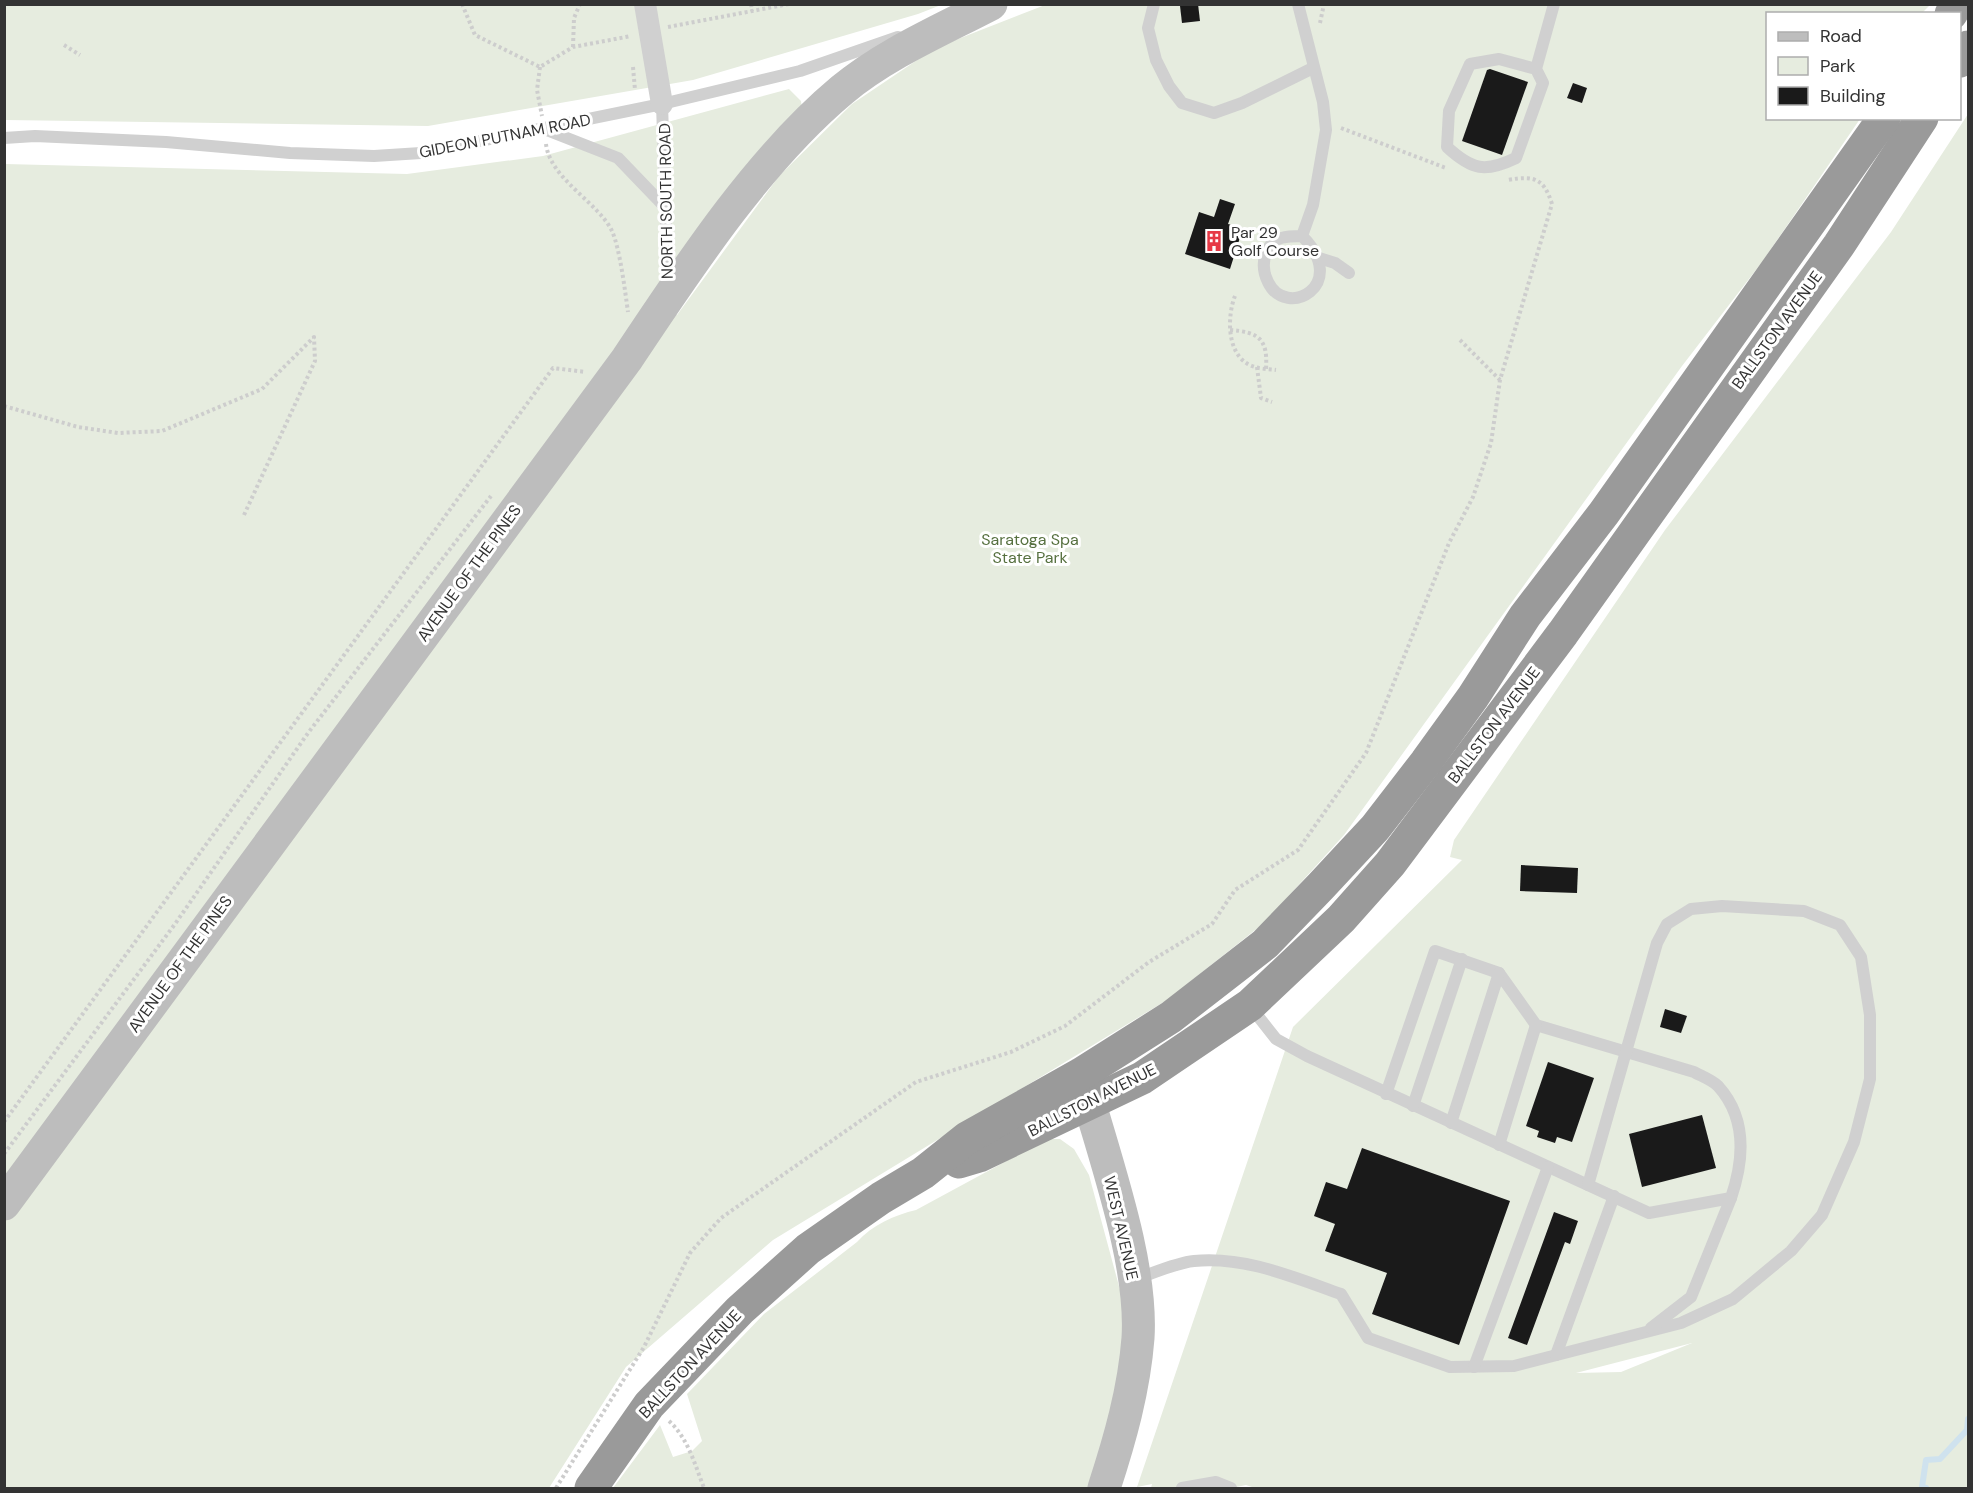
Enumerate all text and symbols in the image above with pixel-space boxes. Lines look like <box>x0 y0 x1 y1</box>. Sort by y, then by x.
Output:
legend <box>1766 12 1961 120</box>
text: Road <box>1820 24 1862 48</box>
text: Park <box>1820 54 1856 78</box>
text: Building <box>1820 84 1885 108</box>
street label: GIDEON PUTNAM ROAD <box>417 109 593 163</box>
street label: NORTH SOUTH ROAD <box>654 123 678 279</box>
place label: Par 29 Golf Course <box>1231 222 1319 261</box>
building icon: Par 29 Golf Course <box>1202 229 1226 253</box>
street label: BALLSTON AVENUE <box>1727 267 1827 393</box>
street label: AVENUE OF THE PINES <box>412 500 526 646</box>
park label: Saratoga Spa State Park <box>981 529 1079 568</box>
street label: BALLSTON AVENUE <box>1443 662 1545 788</box>
street label: AVENUE OF THE PINES <box>123 891 237 1037</box>
street label: BALLSTON AVENUE <box>1024 1059 1160 1141</box>
street label: WEST AVENUE <box>1099 1174 1143 1282</box>
street label: BALLSTON AVENUE <box>634 1305 746 1423</box>

